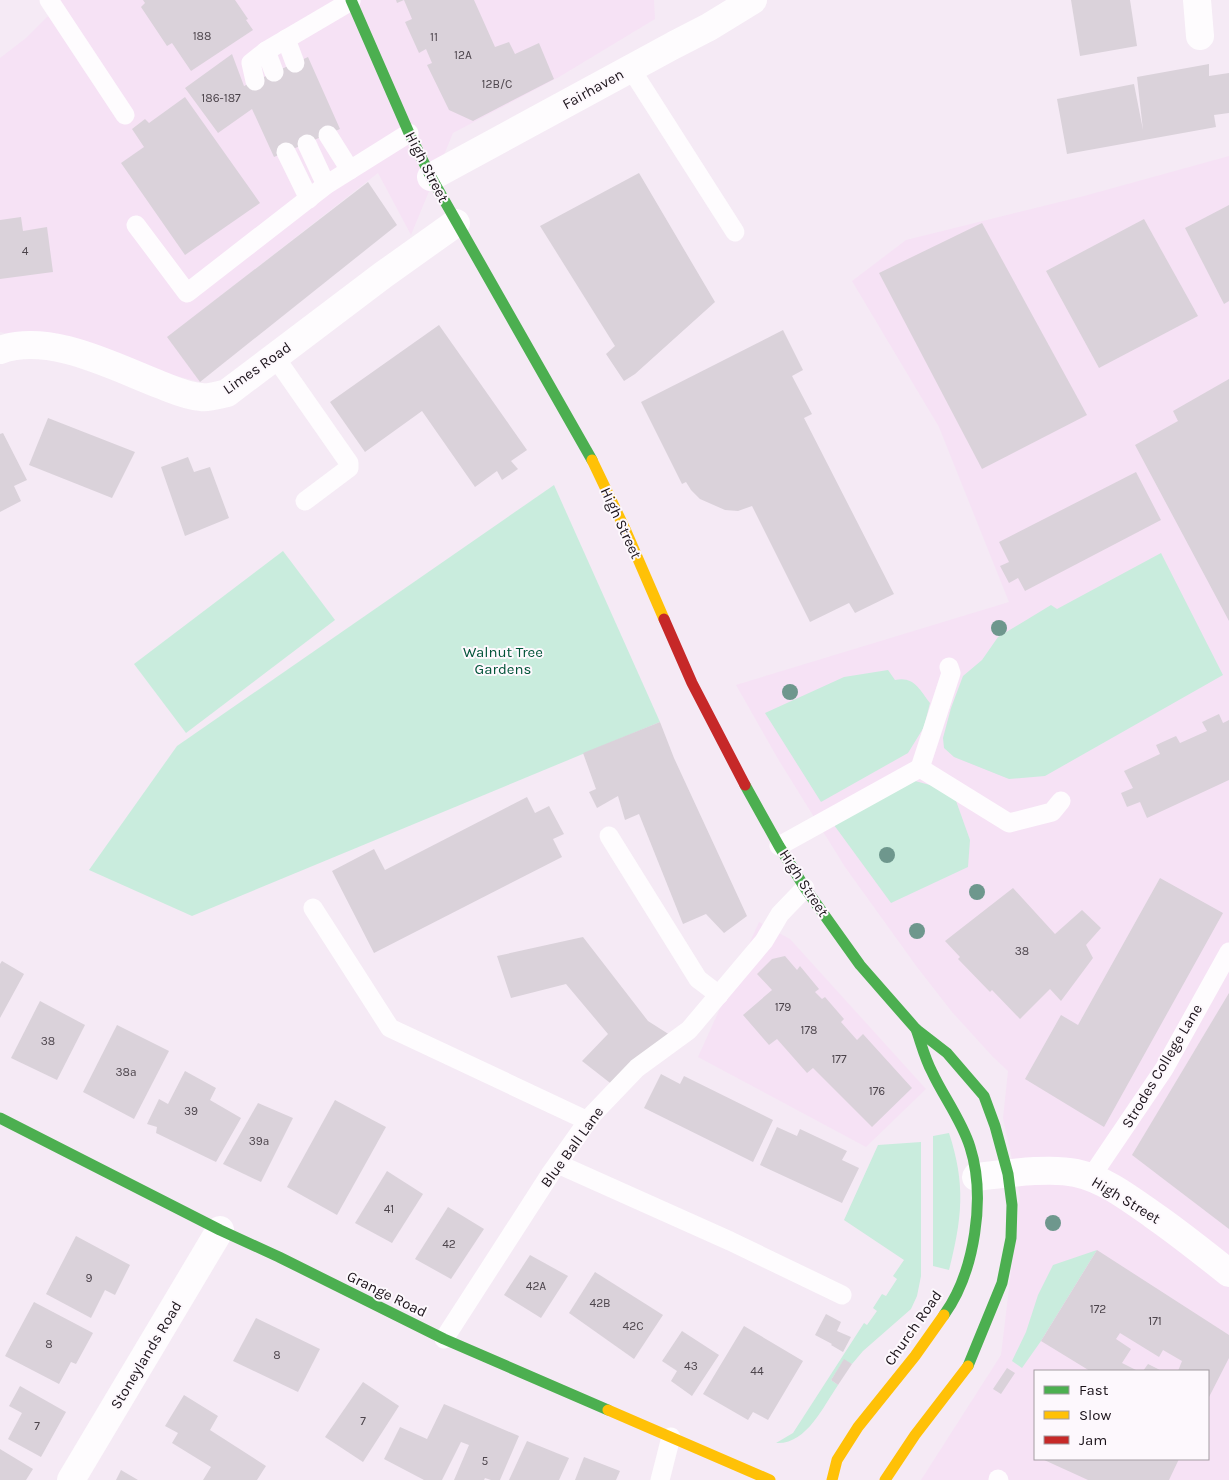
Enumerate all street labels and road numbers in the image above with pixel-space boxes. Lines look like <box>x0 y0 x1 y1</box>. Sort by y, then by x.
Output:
street label: Fairhaven <box>559 65 627 113</box>
street label: High Street <box>402 129 453 206</box>
street label: Limes Road <box>219 338 295 398</box>
street label: High Street <box>597 484 646 562</box>
street label: High Street <box>776 846 833 920</box>
street label: Strodes College Lane <box>1118 1001 1206 1131</box>
street label: Blue Ball Lane <box>537 1103 607 1191</box>
street label: High Street <box>1088 1173 1164 1228</box>
street label: Grange Road <box>344 1267 430 1321</box>
street label: Church Road <box>880 1287 946 1369</box>
street label: Stoneylands Road <box>107 1298 185 1412</box>

